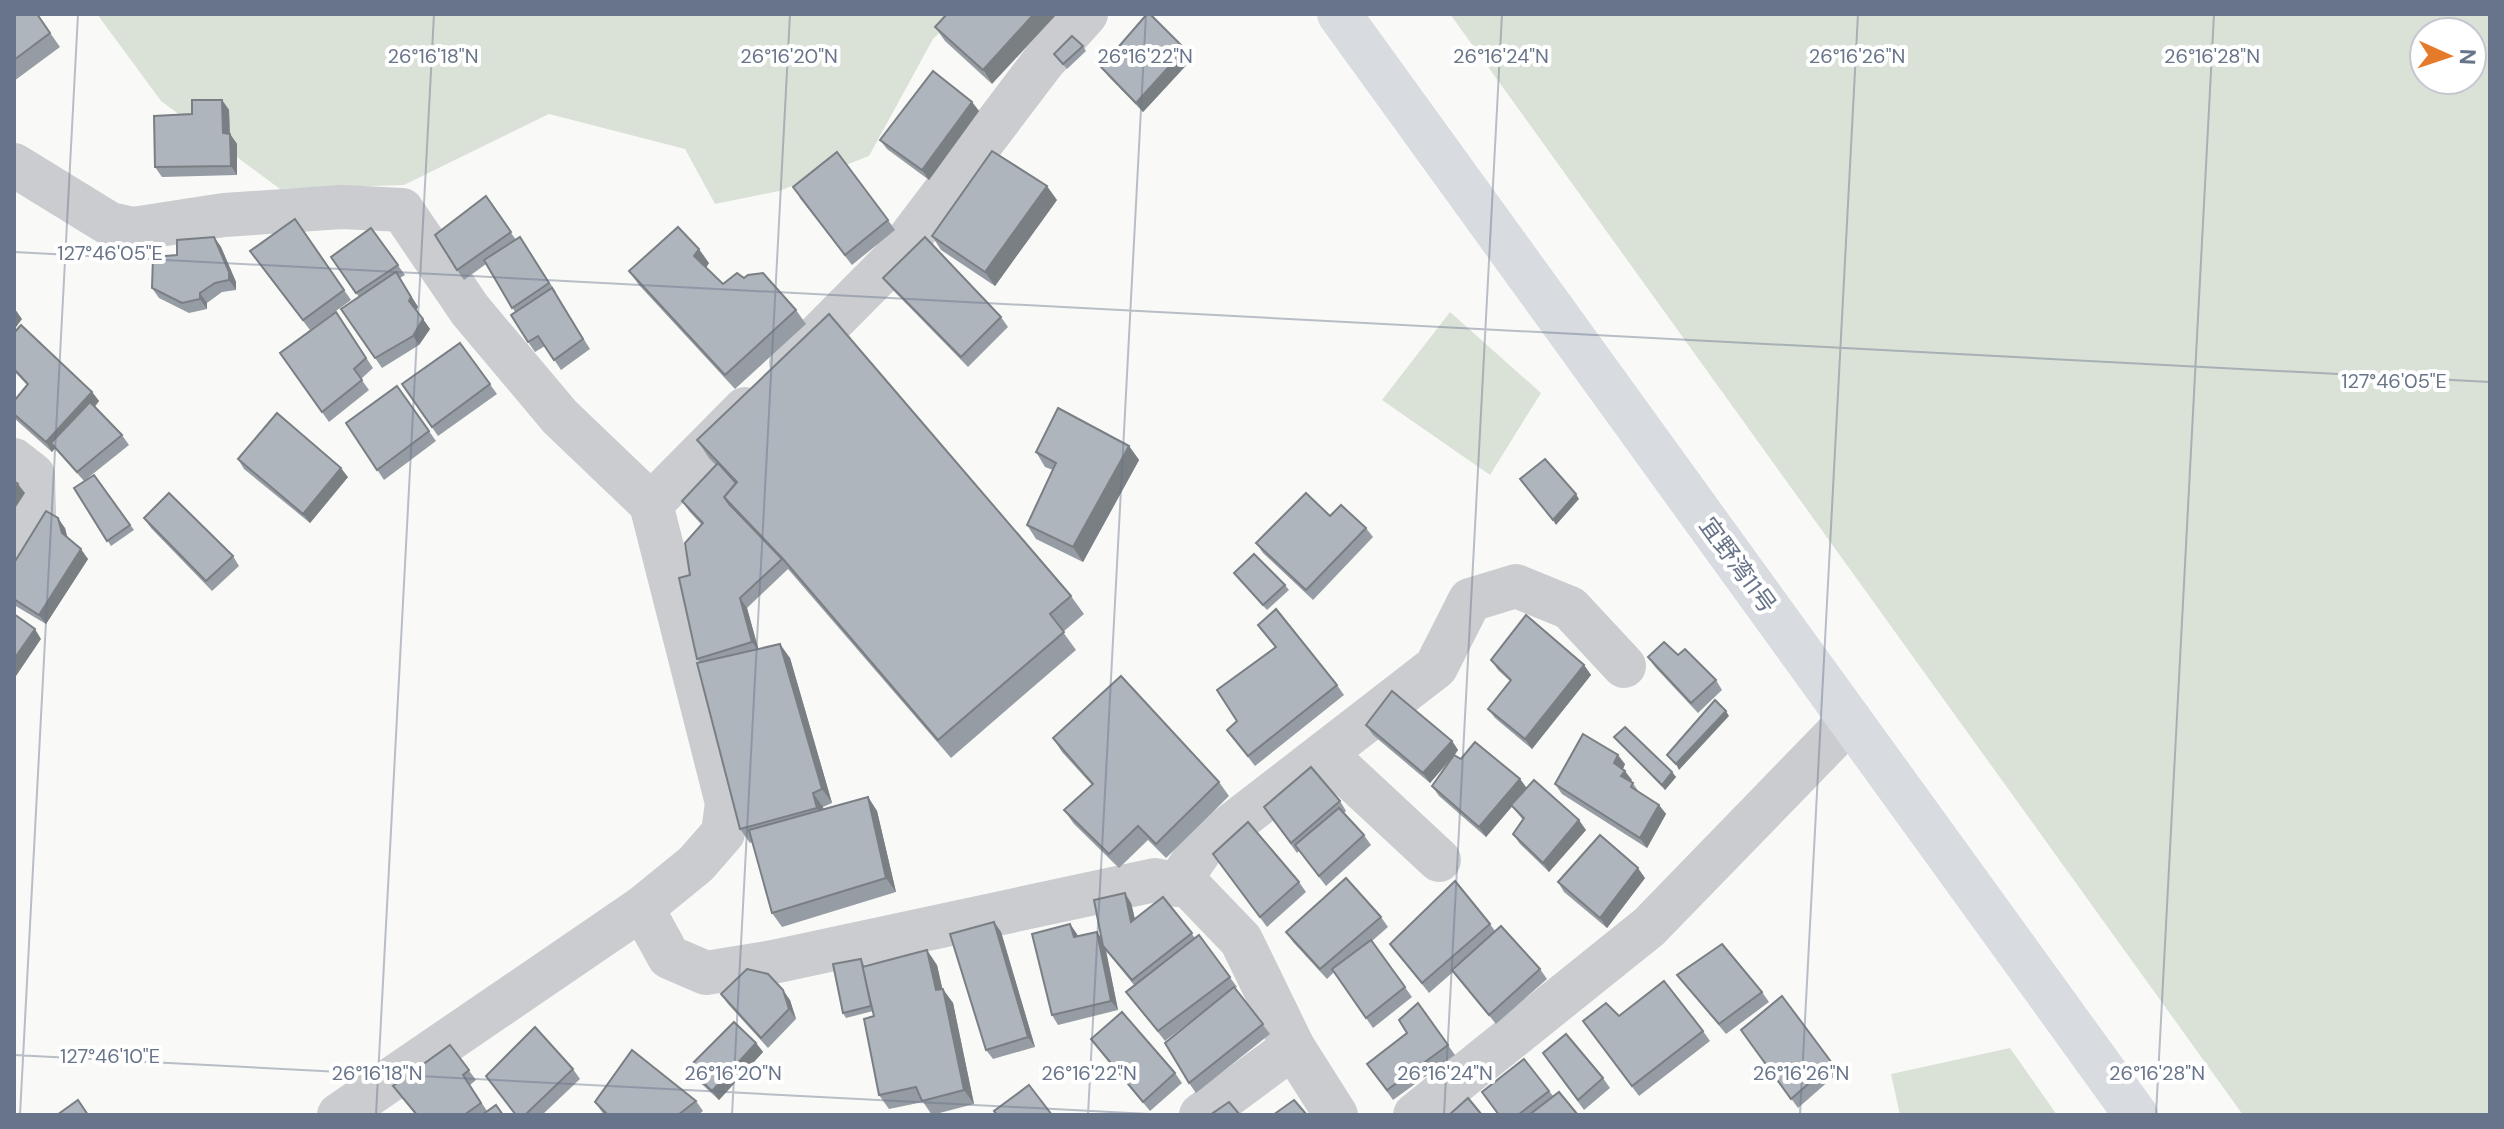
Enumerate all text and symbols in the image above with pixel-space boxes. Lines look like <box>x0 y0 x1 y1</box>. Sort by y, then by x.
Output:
north arrow <box>2408 16 2488 96</box>
text: 26°16'18"N <box>388 43 478 69</box>
text: 26°16'20"N <box>740 43 838 69</box>
text: 26°16'22"N <box>1097 43 1193 69</box>
text: 26°16'24"N <box>1453 43 1549 69</box>
text: 26°16'26"N <box>1809 43 1905 69</box>
text: 26°16'28"N <box>2164 43 2260 69</box>
text: N <box>2453 48 2482 66</box>
text: 127°46'05"E <box>57 240 163 266</box>
text: 127°46'05"E <box>2341 368 2447 394</box>
street label: 宜野湾11号 <box>1693 511 1783 619</box>
text: 127°46'10"E <box>60 1043 160 1069</box>
text: 26°16'18"N <box>332 1060 422 1086</box>
text: 26°16'20"N <box>684 1060 782 1086</box>
text: 26°16'22"N <box>1041 1060 1137 1086</box>
text: 26°16'24"N <box>1397 1060 1493 1086</box>
text: 26°16'26"N <box>1753 1060 1849 1086</box>
text: 26°16'28"N <box>2109 1060 2205 1086</box>

